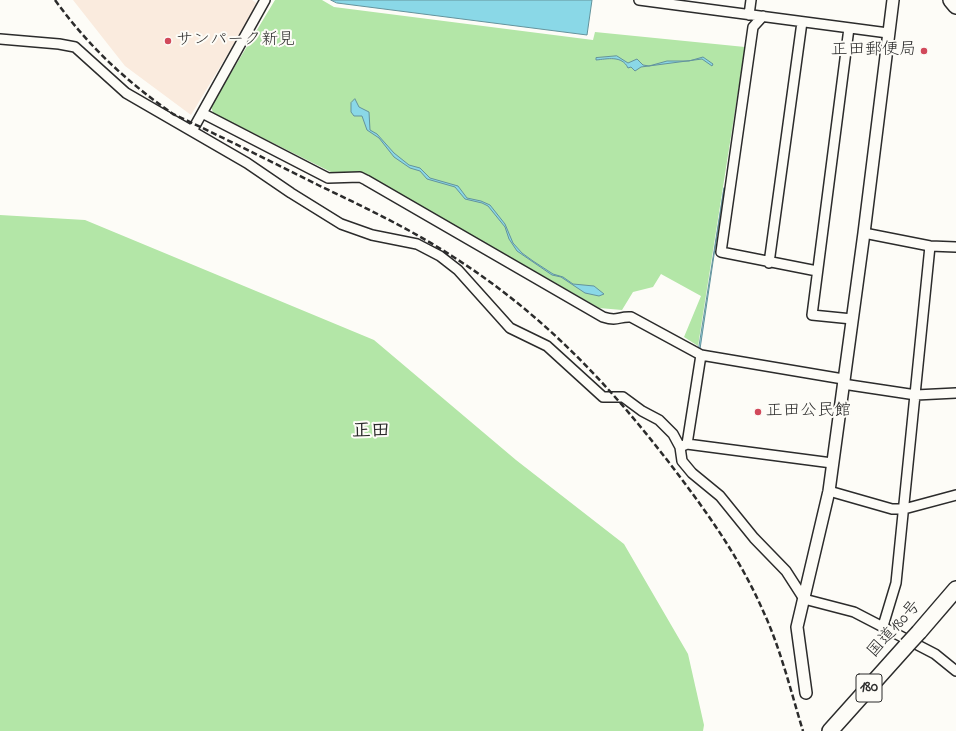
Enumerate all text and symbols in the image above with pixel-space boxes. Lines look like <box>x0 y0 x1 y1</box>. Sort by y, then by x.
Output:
place label: サンパーク新見 <box>176 31 295 51</box>
marker: サンパーク新見 <box>163 36 173 46</box>
place label: 正田郵便局 <box>831 41 916 61</box>
marker: 正田郵便局 <box>919 46 929 56</box>
place label: 正田公民館 <box>766 402 851 422</box>
marker: 正田公民館 <box>753 407 763 417</box>
district label: 正田 <box>352 422 390 444</box>
street label: 国道180号 <box>864 597 926 663</box>
road number: 180 <box>856 674 882 702</box>

